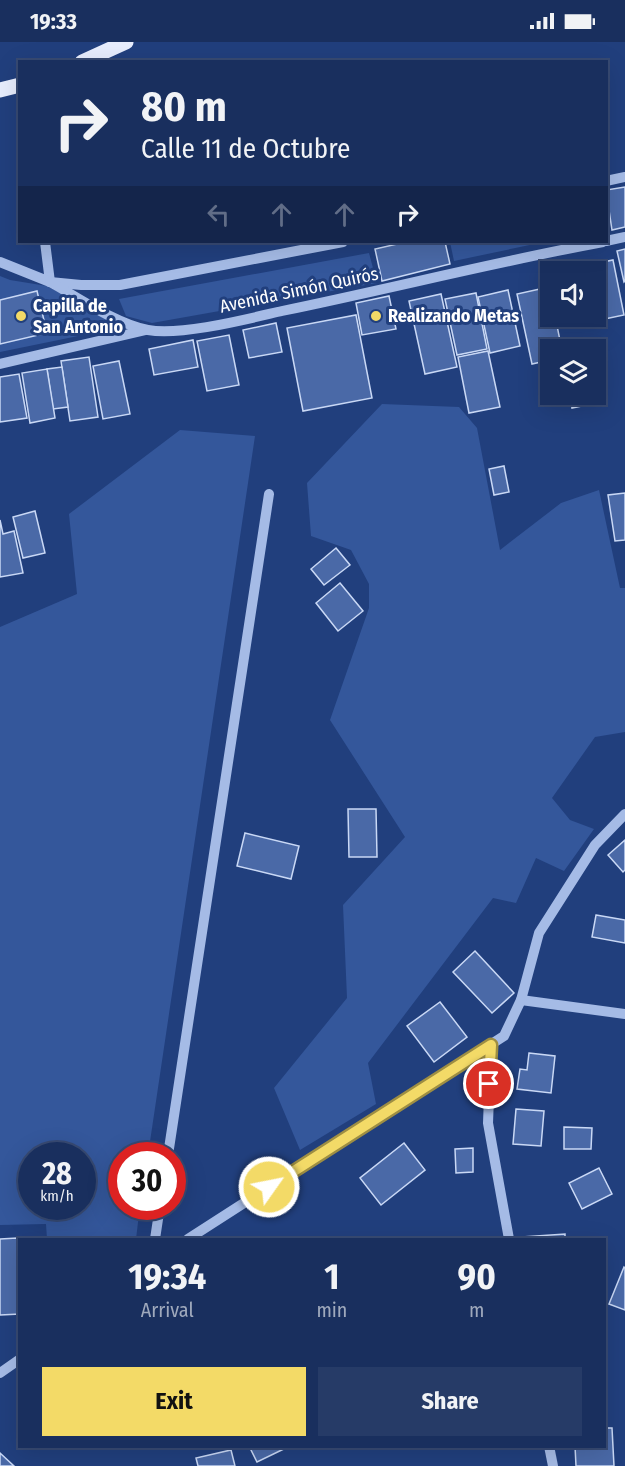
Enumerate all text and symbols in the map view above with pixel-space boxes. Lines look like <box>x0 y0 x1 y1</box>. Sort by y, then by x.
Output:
text: 19:33 <box>30 8 77 35</box>
text: 80 m <box>141 82 227 132</box>
icon: right <box>42 84 120 162</box>
text: Calle 11 de Octubre <box>141 133 350 165</box>
icon: left <box>202 198 235 231</box>
icon: ahead <box>265 198 298 231</box>
icon: ahead <box>328 198 361 231</box>
icon: right <box>391 198 424 231</box>
map controls <box>540 261 606 405</box>
button: sound <box>540 261 606 327</box>
street label: Avenida Simón Quirós <box>218 262 381 318</box>
place label: Capilla de San Antonio <box>33 295 123 338</box>
place label: Realizando Metas <box>388 305 519 327</box>
marker: Capilla de San Antonio <box>14 309 28 323</box>
marker: Realizando Metas <box>369 309 383 323</box>
button: layers <box>540 339 606 405</box>
pin <box>463 1058 514 1109</box>
icon: arrive <box>472 1067 505 1100</box>
speed limit sign: 30 <box>108 1142 186 1220</box>
position arrow <box>237 1155 301 1219</box>
text: 28 <box>42 1156 72 1192</box>
text: km/h <box>40 1187 74 1205</box>
text: 19:34 <box>128 1255 206 1299</box>
text: 1 <box>324 1255 340 1299</box>
text: 90 <box>458 1255 496 1299</box>
text: Arrival <box>141 1298 194 1322</box>
text: min <box>316 1298 347 1322</box>
text: m <box>469 1298 484 1322</box>
button: Exit <box>42 1367 306 1436</box>
button: Share <box>318 1367 582 1436</box>

